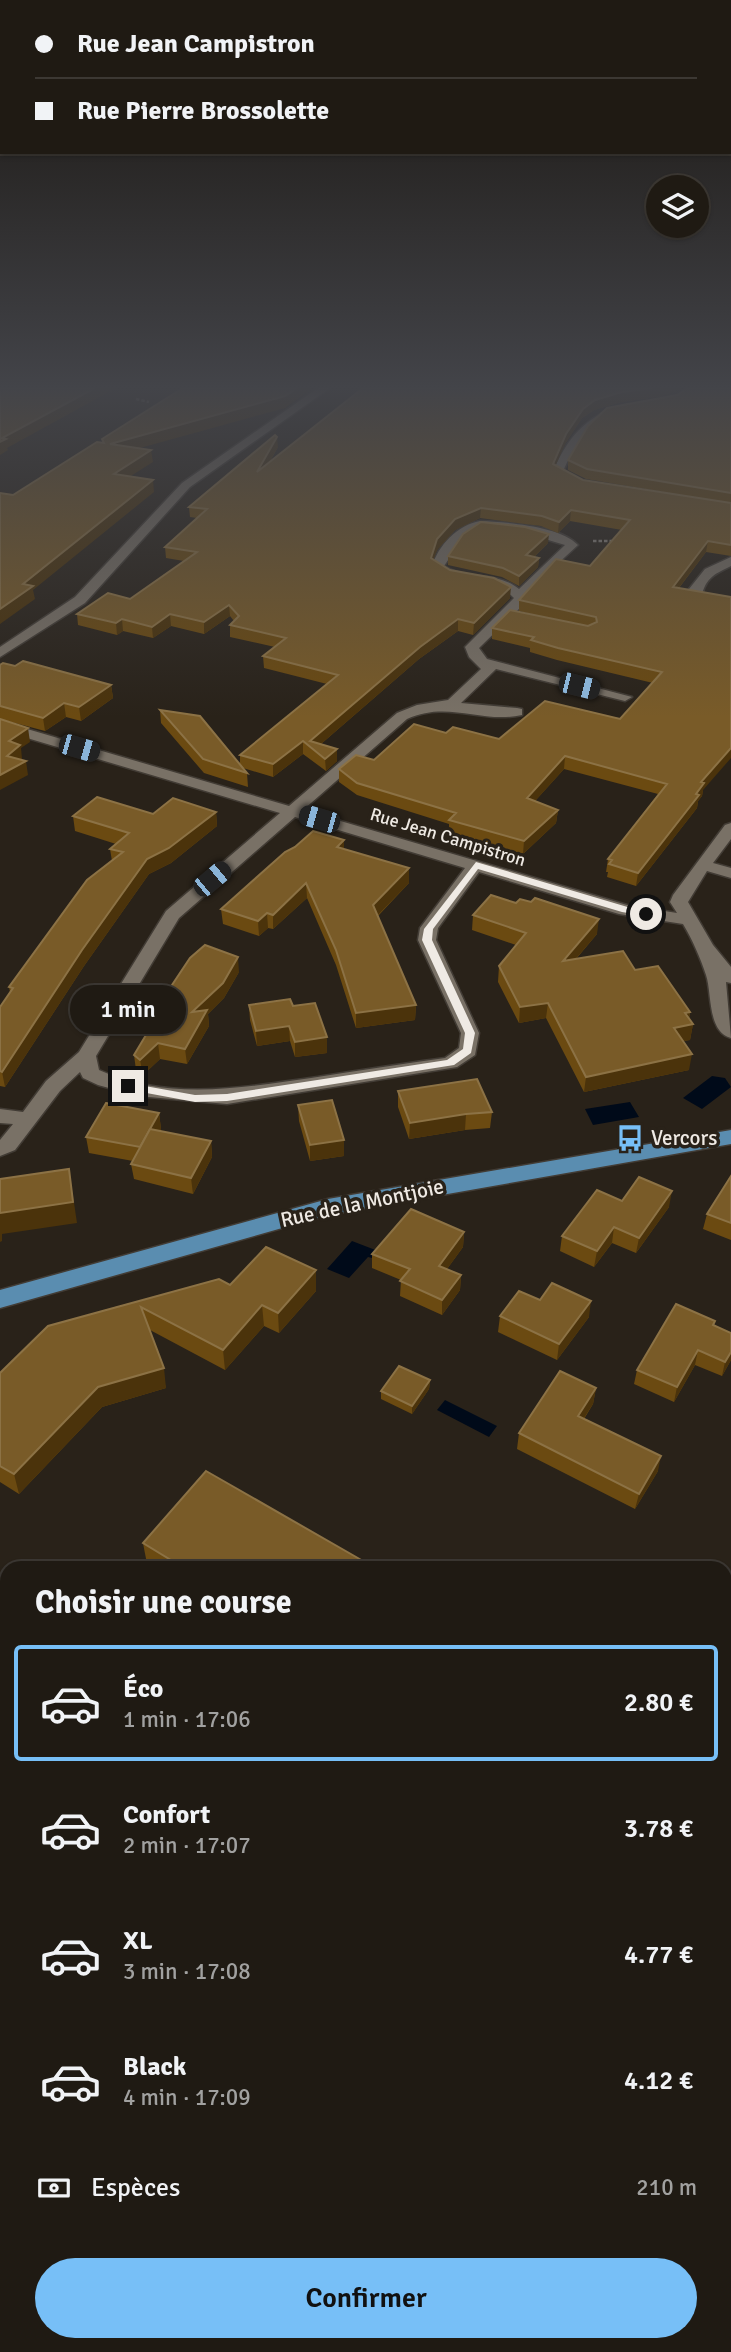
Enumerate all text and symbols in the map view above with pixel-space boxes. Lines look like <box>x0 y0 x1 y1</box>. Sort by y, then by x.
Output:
text: Rue Jean Campistron <box>77 28 315 60</box>
text: Rue Pierre Brossolette <box>77 95 329 127</box>
map controls <box>646 175 709 238</box>
button: layers <box>646 175 709 238</box>
car <box>557 671 602 701</box>
car <box>56 732 103 764</box>
car <box>296 803 343 835</box>
street label: Rue Jean Campistron <box>368 803 528 871</box>
car <box>190 857 235 901</box>
route start <box>630 898 662 930</box>
callout: 1 min <box>70 984 186 1034</box>
text: 1 min <box>100 995 156 1024</box>
route end <box>112 1070 144 1102</box>
bus stop icon: Vercors <box>615 1123 645 1153</box>
place label: Vercors <box>651 1125 717 1151</box>
street label: Rue de la Montjoie <box>278 1173 446 1233</box>
text: Choisir une course <box>35 1583 292 1622</box>
icon: car <box>39 1672 102 1735</box>
text: Éco <box>123 1673 163 1705</box>
text: 2.80 € <box>624 1687 693 1719</box>
text: 1 min · 17:06 <box>123 1705 251 1734</box>
icon: car <box>39 1798 102 1861</box>
text: Confort <box>123 1799 210 1831</box>
text: 3.78 € <box>624 1813 693 1845</box>
text: 2 min · 17:07 <box>123 1831 251 1860</box>
icon: car <box>39 1924 102 1987</box>
text: XL <box>123 1925 153 1957</box>
text: 4.77 € <box>624 1939 693 1971</box>
text: 3 min · 17:08 <box>123 1957 251 1986</box>
icon: car <box>39 2050 102 2113</box>
text: Black <box>123 2051 186 2083</box>
text: 4.12 € <box>624 2065 693 2097</box>
text: 4 min · 17:09 <box>123 2083 251 2112</box>
icon: cash <box>35 2169 73 2207</box>
text: Espèces <box>91 2172 180 2204</box>
text: 210 m <box>636 2173 697 2202</box>
button: Confirmer <box>35 2258 697 2338</box>

